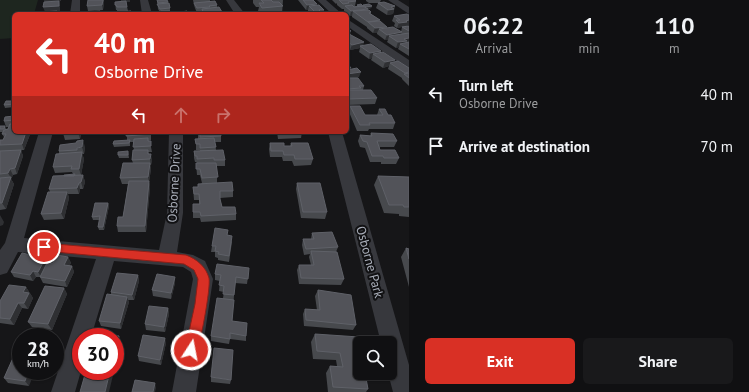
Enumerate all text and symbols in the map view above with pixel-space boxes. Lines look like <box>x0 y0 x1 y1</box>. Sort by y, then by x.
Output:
text: 06:22 <box>463 10 524 41</box>
text: 1 <box>582 10 596 41</box>
text: 110 <box>654 10 695 41</box>
text: 40 m <box>94 24 155 61</box>
icon: left <box>28 28 80 80</box>
text: Arrival <box>476 40 512 57</box>
text: min <box>578 40 600 57</box>
text: m <box>669 40 680 57</box>
text: Osborne Drive <box>94 60 204 83</box>
text: Turn left <box>459 76 513 95</box>
icon: left <box>425 83 447 105</box>
text: 40 m <box>700 85 733 104</box>
text: Osborne Drive <box>459 95 538 112</box>
icon: left <box>128 104 150 126</box>
icon: ahead <box>170 104 192 126</box>
icon: right <box>212 104 234 126</box>
icon: arrive <box>425 135 447 157</box>
text: Arrive at destination <box>459 137 590 156</box>
text: 70 m <box>700 137 733 156</box>
street label: Osborne Drive <box>163 143 185 223</box>
street label: Osborne Park <box>352 224 388 301</box>
pin <box>27 230 61 264</box>
icon: arrive <box>33 236 55 258</box>
speed limit sign: 30 <box>72 328 124 380</box>
position arrow <box>170 329 212 371</box>
text: 28 <box>27 336 49 362</box>
map controls <box>353 336 397 380</box>
button: search <box>353 336 397 380</box>
button: Exit <box>425 338 575 384</box>
button: Share <box>583 338 733 384</box>
text: km/h <box>27 357 49 370</box>

